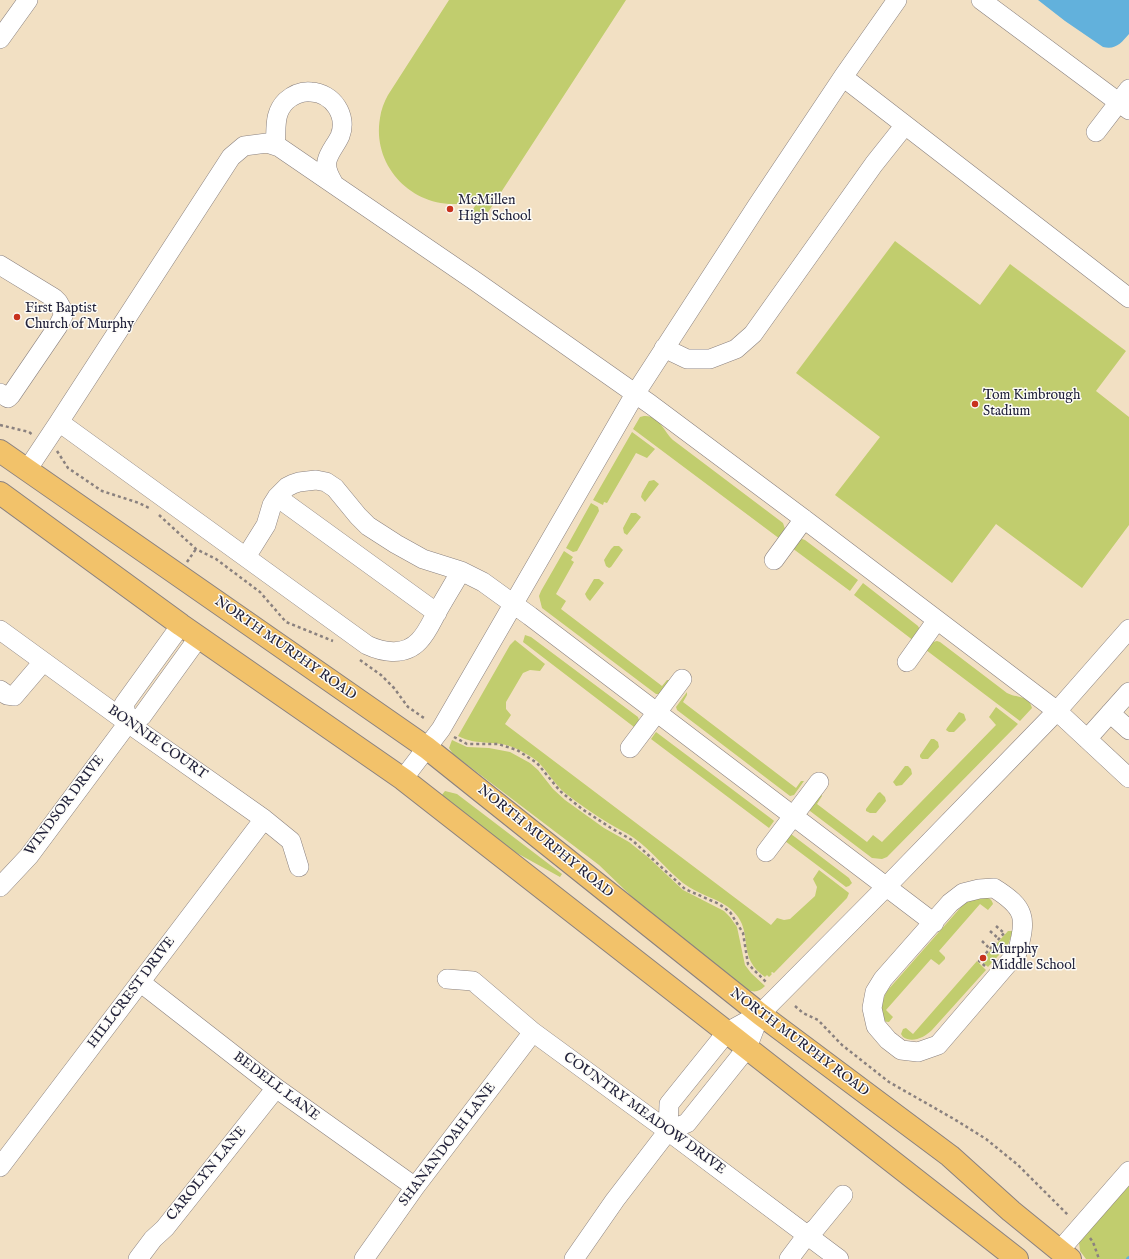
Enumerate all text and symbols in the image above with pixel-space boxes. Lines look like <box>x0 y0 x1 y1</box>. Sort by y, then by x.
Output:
place label: McMillen High School <box>458 193 531 226</box>
marker: McMillen High School <box>445 204 455 214</box>
place label: First Baptist Church of Murphy <box>25 301 134 334</box>
marker: First Baptist Church of Murphy <box>12 312 22 322</box>
place label: Tom Kimbrough Stadium <box>983 388 1080 420</box>
marker: Tom Kimbrough Stadium <box>970 399 980 409</box>
street label: NORTH MURPHY ROAD <box>211 593 359 705</box>
street label: BONNIE COURT <box>104 702 210 784</box>
street label: WINDSOR DRIVE <box>22 752 108 860</box>
street label: NORTH MURPHY ROAD <box>474 782 616 902</box>
street label: HILLCREST DRIVE <box>85 934 179 1052</box>
place label: Murphy Middle School <box>991 942 1075 974</box>
marker: Murphy Middle School <box>978 953 988 963</box>
street label: NORTH MURPHY ROAD <box>726 985 872 1101</box>
street label: BEDELL LANE <box>229 1049 323 1125</box>
street label: COUNTRY MEADOW DRIVE <box>560 1049 728 1179</box>
street label: SHANANDOAH LANE <box>396 1080 500 1210</box>
street label: CAROLYN LANE <box>164 1123 250 1225</box>

